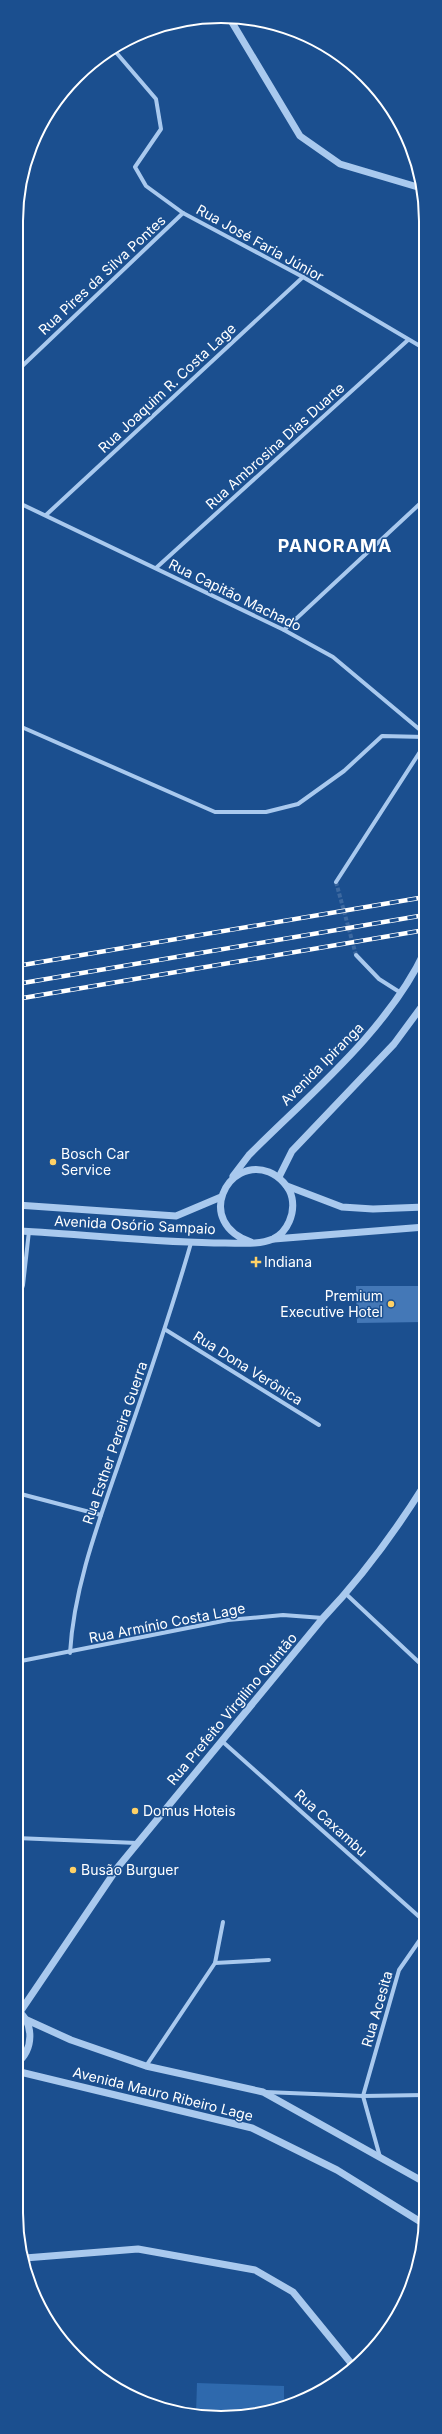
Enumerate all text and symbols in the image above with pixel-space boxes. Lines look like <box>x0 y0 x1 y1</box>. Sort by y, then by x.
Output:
street label: Rua José Faria Júnior <box>194 200 327 285</box>
street label: Rua Pires da Silva Pontes <box>35 211 169 338</box>
street label: Rua Joaquim R. Costa Lage <box>94 319 239 456</box>
street label: Rua Ambrosina Dias Duarte <box>202 379 348 512</box>
district label: PANORAMA <box>278 535 392 556</box>
street label: Rua Capitão Machado <box>166 555 304 634</box>
street label: Avenida Ipiranga <box>277 1019 367 1109</box>
place label: Bosch Car Service <box>61 1145 130 1178</box>
marker: Bosch Car Service <box>48 1157 58 1167</box>
street label: Avenida Osório Sampaio <box>54 1212 216 1237</box>
place label: Indiana <box>264 1253 312 1270</box>
marker: Indiana <box>251 1257 261 1267</box>
place label: Premium Executive Hotel <box>280 1287 383 1320</box>
marker: Premium Executive Hotel <box>386 1299 396 1309</box>
street label: Rua Dona Verônica <box>190 1327 306 1408</box>
street label: Rua Esther Pereira Guerra <box>79 1359 150 1527</box>
street label: Rua Armínio Costa Lage <box>87 1599 247 1646</box>
street label: Rua Prefeito Virgilino Quintão <box>163 1629 300 1788</box>
street label: Rua Caxambu <box>292 1786 371 1860</box>
place label: Domus Hoteis <box>143 1802 236 1819</box>
marker: Domus Hoteis <box>130 1806 140 1816</box>
place label: Busão Burguer <box>81 1861 179 1878</box>
marker: Busão Burguer <box>68 1865 78 1875</box>
street label: Rua Acesita <box>358 1969 395 2049</box>
street label: Avenida Mauro Ribeiro Lage <box>71 2063 255 2124</box>

